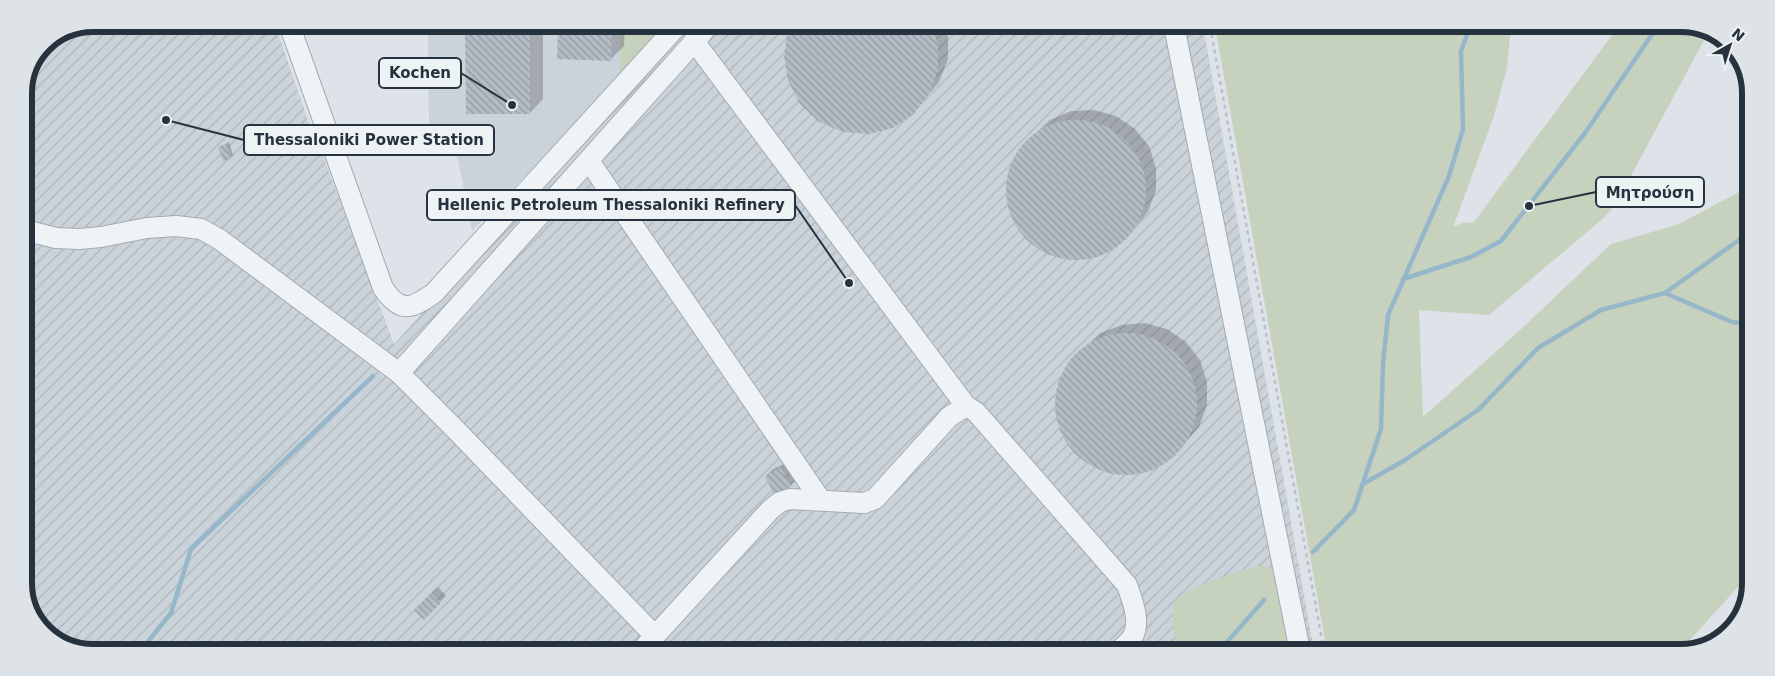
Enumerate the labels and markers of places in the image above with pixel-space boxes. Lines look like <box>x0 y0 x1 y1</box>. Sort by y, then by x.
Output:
callout: Kochen <box>379 58 461 88</box>
callout: Thessaloniki Power Station <box>244 125 494 155</box>
callout: Μητρούση <box>1596 177 1704 207</box>
callout: Hellenic Petroleum Thessaloniki Refinery <box>427 190 795 220</box>

